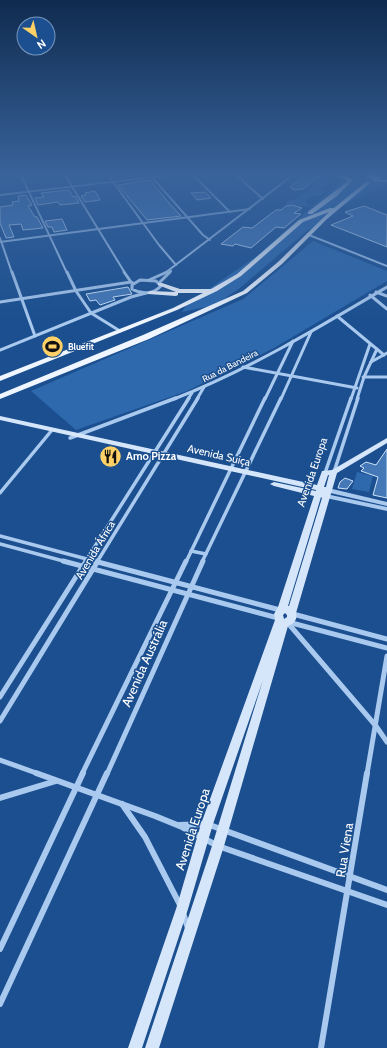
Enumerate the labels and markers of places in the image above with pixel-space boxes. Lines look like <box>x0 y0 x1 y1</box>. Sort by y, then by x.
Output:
sports icon: Bluefit <box>39 334 65 360</box>
place label: Bluefit <box>68 341 94 352</box>
restaurant icon: Amo Pizza <box>98 443 124 469</box>
place label: Amo Pizza <box>126 449 177 463</box>

